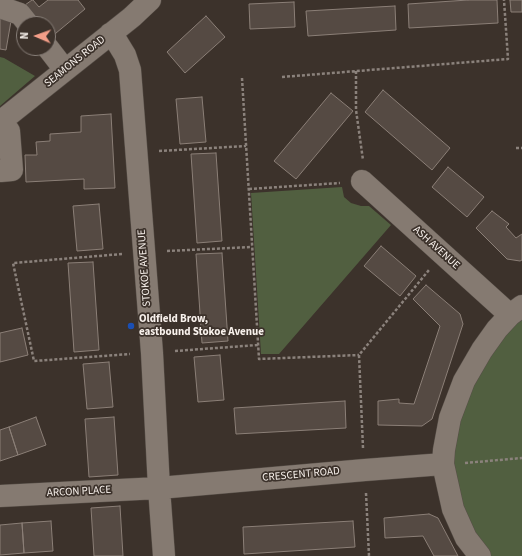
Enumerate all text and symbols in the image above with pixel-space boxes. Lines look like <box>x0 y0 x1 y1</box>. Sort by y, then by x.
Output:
north arrow <box>16 16 56 56</box>
text: N <box>17 32 32 40</box>
street label: SEAMONS ROAD <box>42 33 108 91</box>
street label: ASH AVENUE <box>410 224 462 272</box>
street label: STOKOE AVENUE <box>136 229 154 307</box>
place label: Oldfield Brow, eastbound Stokoe Avenue <box>139 313 264 339</box>
marker: Oldfield Brow, eastbound Stokoe Avenue <box>126 321 136 331</box>
street label: CRESCENT ROAD <box>262 465 340 485</box>
street label: ARCON PLACE <box>47 484 111 500</box>

